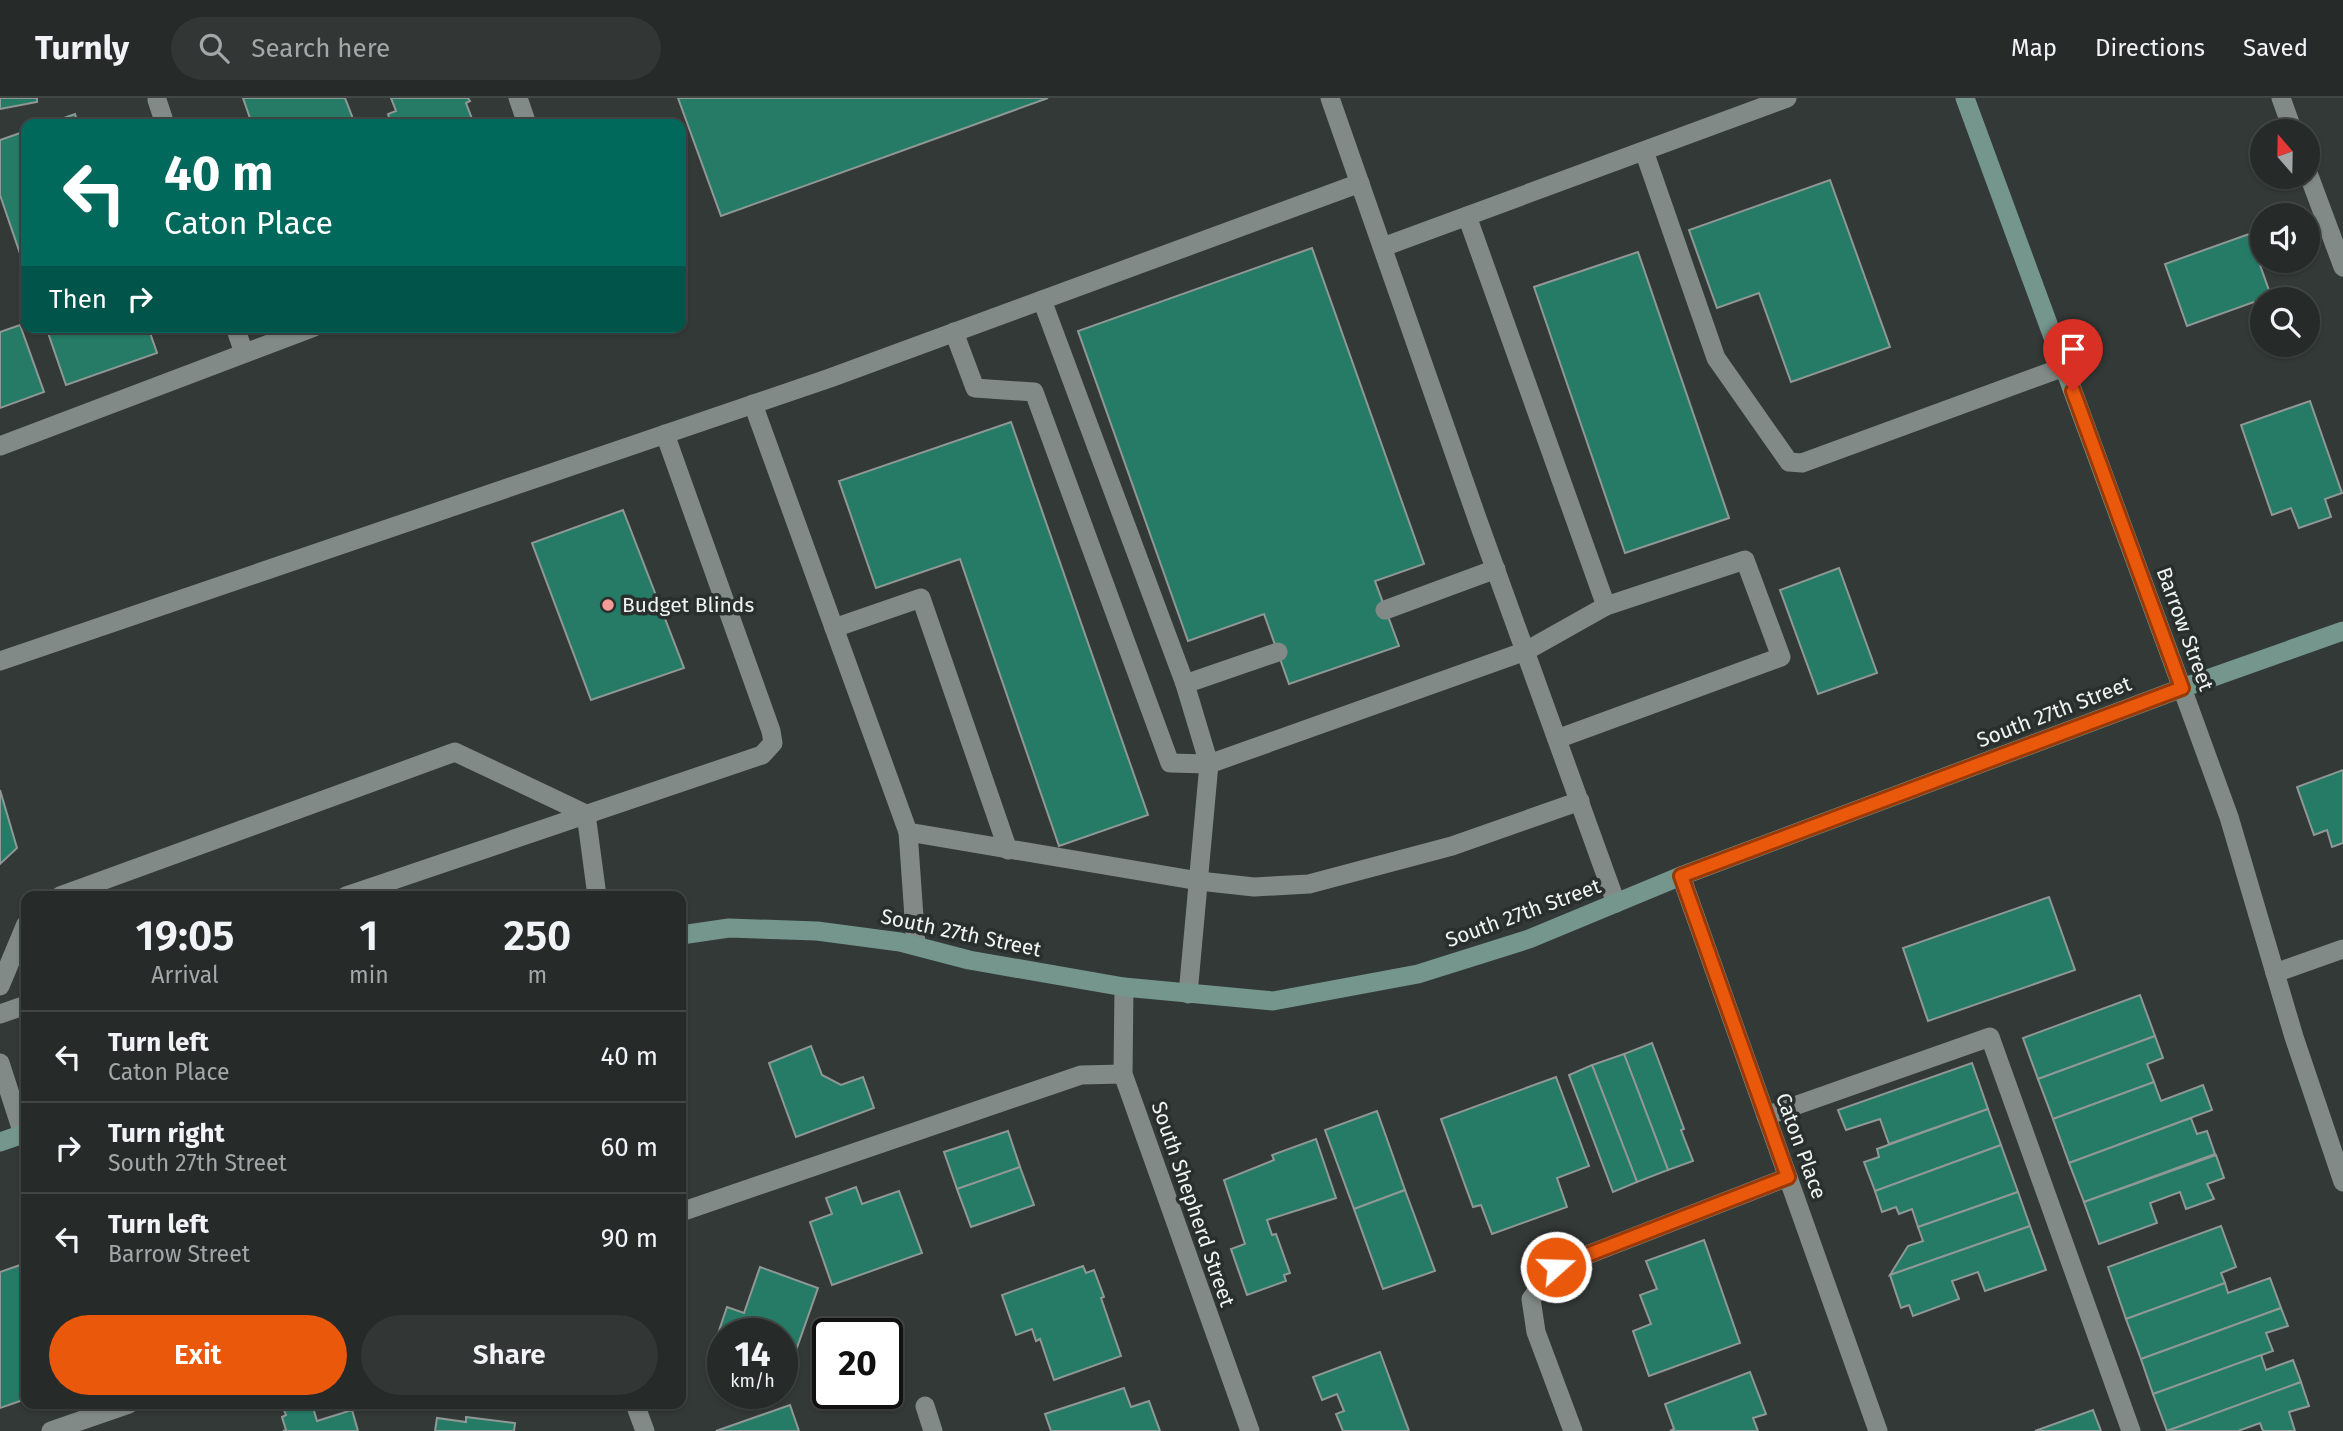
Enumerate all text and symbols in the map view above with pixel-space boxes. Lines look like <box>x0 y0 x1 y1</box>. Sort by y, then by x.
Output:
search box <box>171 17 661 80</box>
text: Turnly <box>35 28 129 68</box>
icon: search <box>195 29 233 67</box>
text: Search here <box>251 33 390 64</box>
text: Map <box>2011 34 2057 62</box>
text: Directions <box>2095 34 2205 62</box>
text: Saved <box>2243 34 2308 62</box>
north arrow <box>2250 119 2320 189</box>
map controls <box>2250 119 2320 357</box>
text: 40 m <box>164 144 273 203</box>
icon: left <box>49 147 140 238</box>
button: sound <box>2250 203 2320 273</box>
text: Caton Place <box>164 204 333 242</box>
icon: right <box>121 280 159 318</box>
text: Then <box>49 284 107 315</box>
button: search <box>2250 287 2320 357</box>
pin <box>2043 319 2103 391</box>
icon: arrive <box>2054 330 2092 368</box>
street label: Barrow Street <box>2151 564 2220 695</box>
place label: Budget Blinds <box>622 592 754 618</box>
marker: Budget Blinds <box>600 597 616 613</box>
street label: South 27th Street <box>1973 670 2135 753</box>
street label: South 27th Street <box>1442 873 1605 953</box>
street label: South 27th Street <box>878 903 1044 963</box>
text: 19:05 <box>136 911 234 961</box>
text: 1 <box>359 911 379 961</box>
text: 250 <box>503 911 571 961</box>
text: Arrival <box>151 961 219 989</box>
text: min <box>349 961 389 989</box>
text: m <box>528 961 547 989</box>
text: Turn left <box>108 1027 209 1058</box>
icon: left <box>49 1038 87 1076</box>
text: 40 m <box>600 1041 658 1072</box>
text: Caton Place <box>108 1058 229 1086</box>
street label: Caton Place <box>1770 1089 1832 1203</box>
street label: South Shepherd Street <box>1146 1098 1240 1310</box>
text: Turn right <box>108 1118 225 1149</box>
icon: right <box>49 1129 87 1167</box>
text: 60 m <box>600 1132 658 1163</box>
text: South 27th Street <box>108 1149 287 1177</box>
text: Turn left <box>108 1209 209 1240</box>
icon: left <box>49 1220 87 1258</box>
text: 90 m <box>601 1223 658 1254</box>
position arrow <box>1519 1230 1593 1304</box>
text: Barrow Street <box>108 1240 250 1268</box>
button: Exit <box>49 1315 347 1395</box>
button: Share <box>361 1315 658 1395</box>
speed limit sign: 20 <box>812 1318 903 1409</box>
text: 14 <box>734 1333 771 1375</box>
text: km/h <box>730 1370 775 1392</box>

